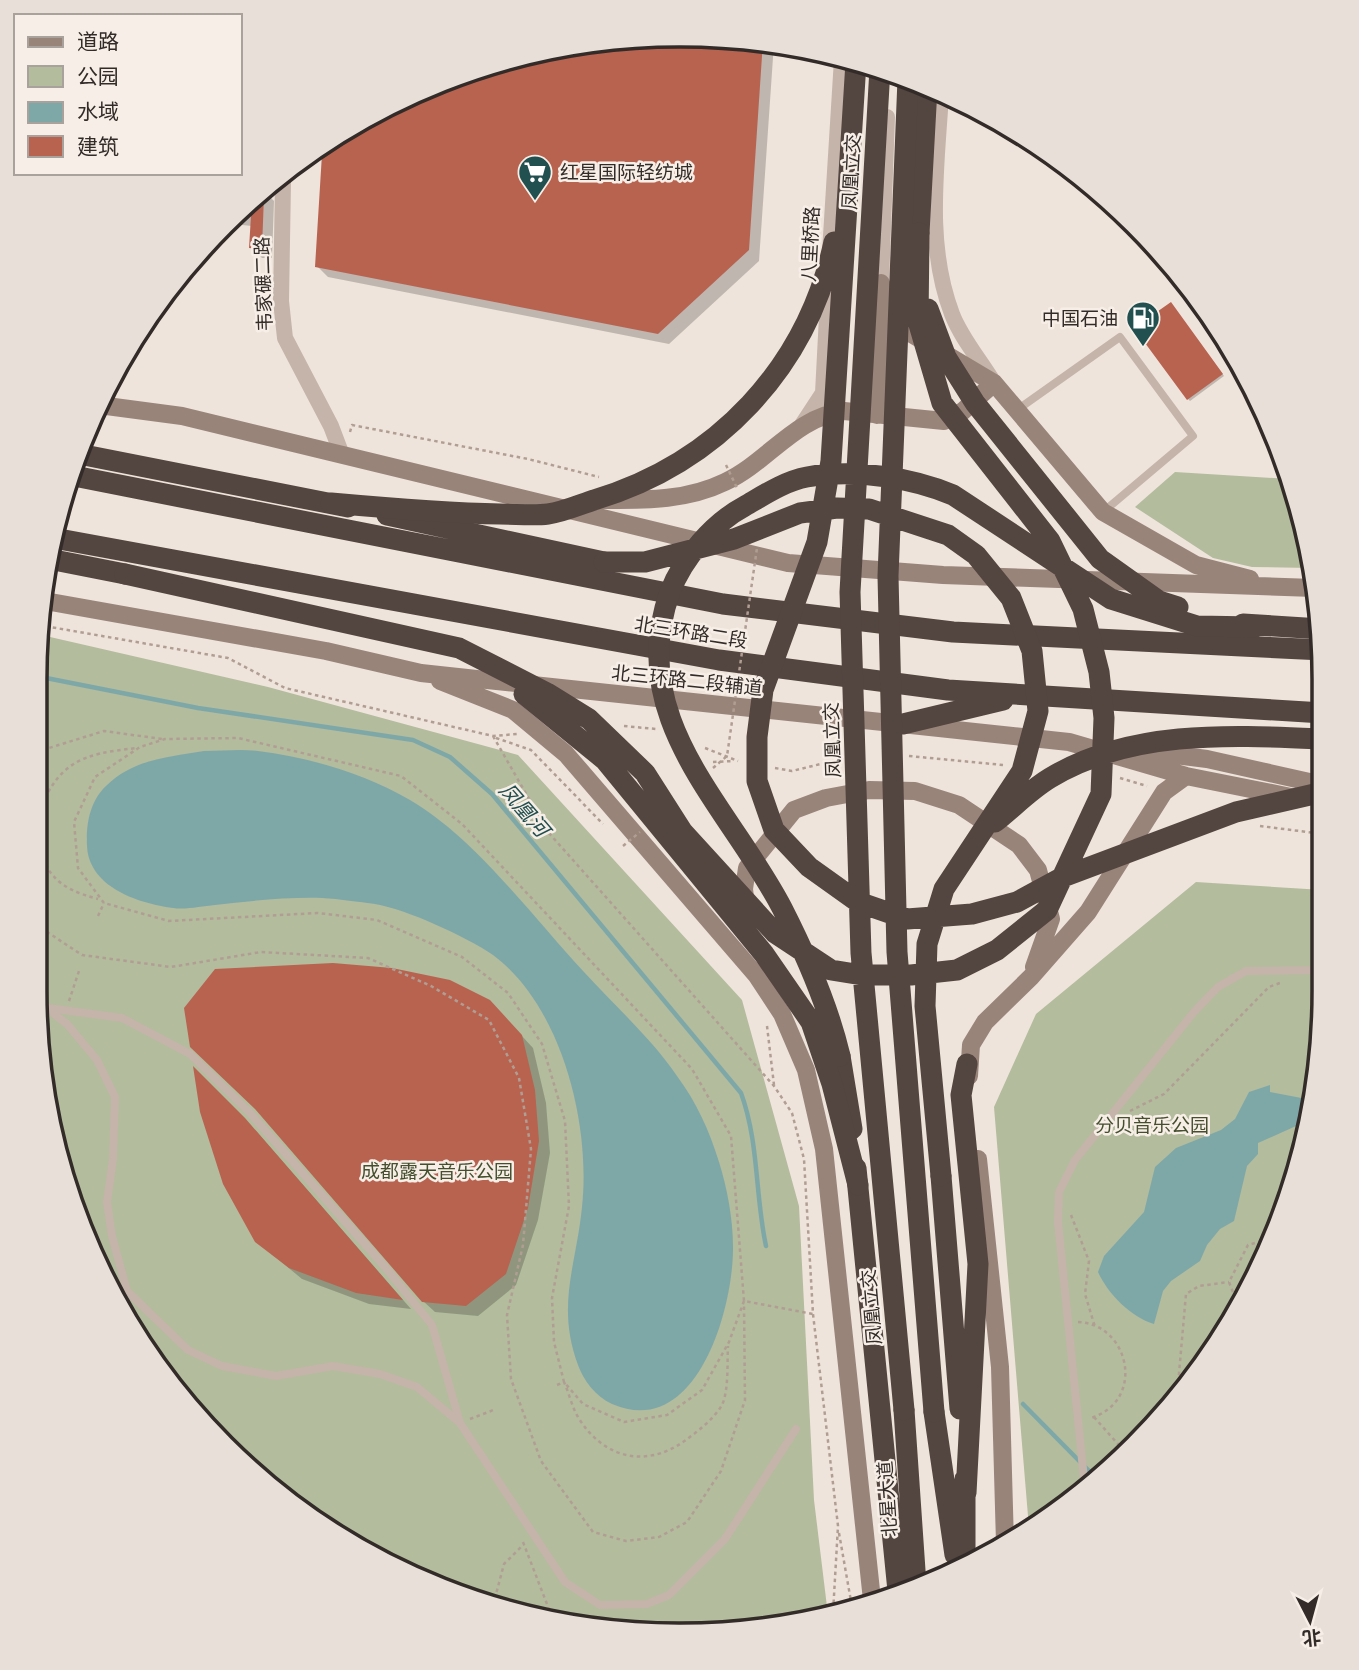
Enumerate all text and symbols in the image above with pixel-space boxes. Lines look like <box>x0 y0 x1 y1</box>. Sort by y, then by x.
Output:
legend <box>14 14 242 175</box>
text: 道路 <box>77 28 119 54</box>
text: 公园 <box>77 63 119 89</box>
text: 水域 <box>77 98 119 124</box>
text: 建筑 <box>77 133 119 159</box>
street label: 凤凰立交 <box>837 133 865 211</box>
supermarket icon: 红星国际轻纺城 <box>516 153 554 202</box>
place label: 红星国际轻纺城 <box>560 160 693 184</box>
street label: 八里桥路 <box>796 205 824 283</box>
street label: 韦家碾二路 <box>249 236 277 332</box>
fuel station icon: 中国石油 <box>1124 299 1162 348</box>
place label: 中国石油 <box>1042 306 1118 330</box>
street label: 北三环路二段 <box>633 611 749 653</box>
street label: 北三环路二段辅道 <box>610 660 764 700</box>
street label: 凤凰立交 <box>819 702 845 778</box>
water label: 凤凰河 <box>494 777 558 845</box>
park label: 分贝音乐公园 <box>1095 1113 1209 1137</box>
park label: 成都露天音乐公园 <box>361 1159 513 1183</box>
street label: 凤凰立交 <box>856 1268 886 1346</box>
street label: 北星大道 <box>872 1460 902 1538</box>
north arrow <box>1275 1586 1345 1656</box>
text: 北 <box>1301 1625 1322 1651</box>

